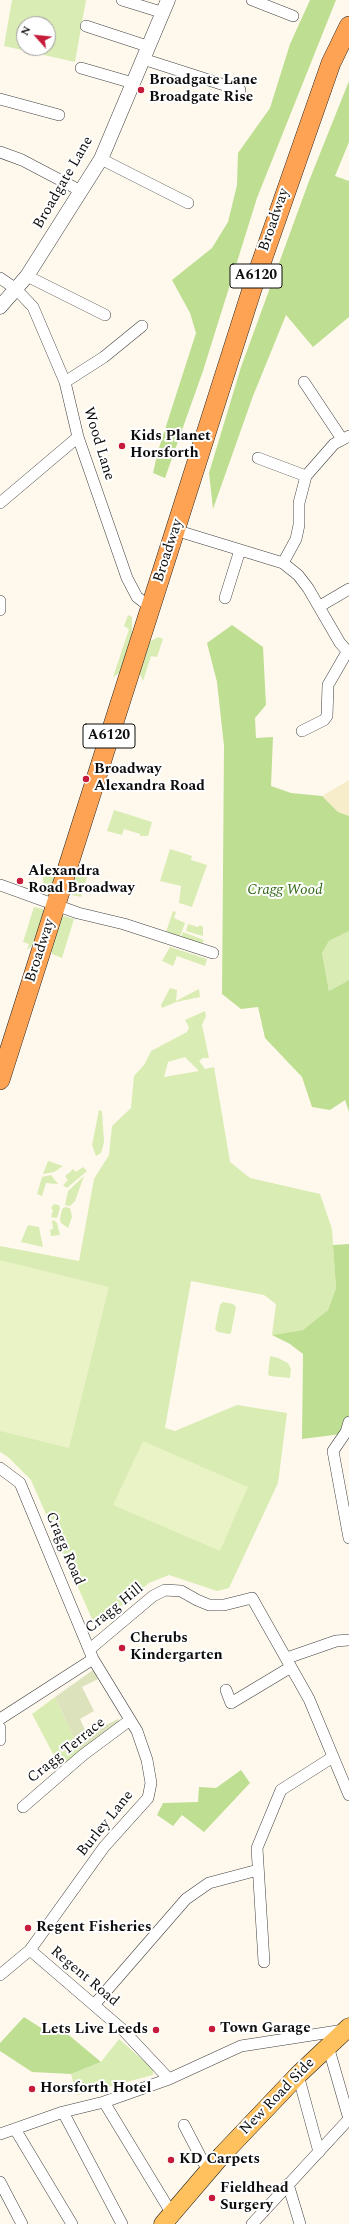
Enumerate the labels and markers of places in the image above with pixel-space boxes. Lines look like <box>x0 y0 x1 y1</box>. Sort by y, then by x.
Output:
place label: Broadgate Lane Broadgate Rise <box>149 72 258 107</box>
marker: Broadgate Lane Broadgate Rise <box>136 85 146 95</box>
place label: Kids Planet Horsforth <box>130 428 211 463</box>
marker: Kids Planet Horsforth <box>117 441 127 451</box>
place label: Broadway Alexandra Road <box>94 761 205 796</box>
marker: Broadway Alexandra Road <box>81 774 91 784</box>
place label: Alexandra Road Broadway <box>28 863 135 898</box>
marker: Alexandra Road Broadway <box>15 876 25 886</box>
place label: Cherubs Kindergarten <box>130 1630 223 1665</box>
marker: Cherubs Kindergarten <box>117 1643 127 1653</box>
place label: Regent Fisheries <box>36 1919 152 1937</box>
marker: Regent Fisheries <box>23 1923 33 1933</box>
place label: Town Garage <box>220 2020 311 2038</box>
place label: Lets Live Leeds <box>41 2021 148 2039</box>
marker: Town Garage <box>207 2024 217 2034</box>
marker: Lets Live Leeds <box>151 2025 161 2035</box>
place label: Horsforth Hotel <box>40 2080 151 2098</box>
marker: Horsforth Hotel <box>27 2084 37 2094</box>
place label: KD Carpets <box>179 2151 260 2169</box>
marker: KD Carpets <box>166 2155 176 2165</box>
place label: Fieldhead Surgery <box>220 2180 289 2215</box>
marker: Fieldhead Surgery <box>207 2193 217 2203</box>

